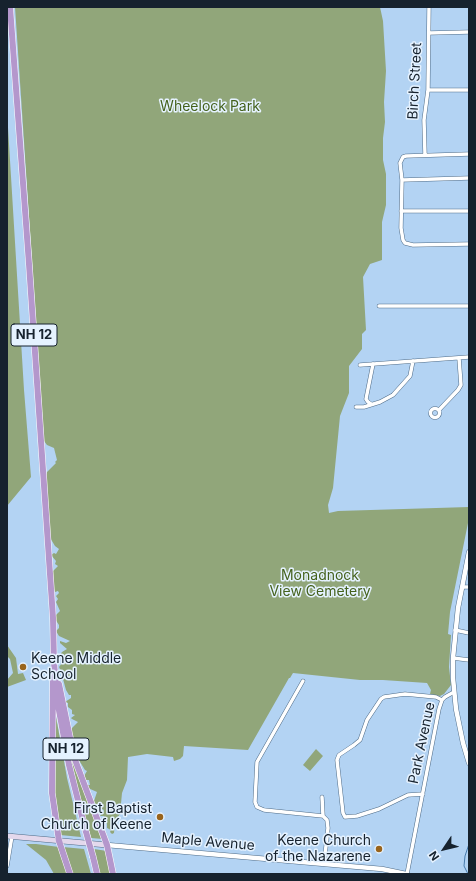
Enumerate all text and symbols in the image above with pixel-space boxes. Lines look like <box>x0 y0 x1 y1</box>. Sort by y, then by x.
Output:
street label: Birch Street <box>405 42 425 120</box>
park label: Wheelock Park <box>160 99 260 115</box>
road number: NH 12 <box>11 324 57 346</box>
park label: Monadnock View Cemetery <box>269 568 371 600</box>
place label: Keene Middle School <box>31 651 121 684</box>
marker: Keene Middle School <box>18 662 28 672</box>
street label: Park Avenue <box>405 701 439 785</box>
road number: NH 12 <box>43 738 89 760</box>
place label: First Baptist Church of Keene <box>41 801 152 834</box>
marker: First Baptist Church of Keene <box>155 812 165 822</box>
north arrow <box>424 829 464 869</box>
street label: Maple Avenue <box>161 830 255 854</box>
place label: Keene Church of the Nazarene <box>265 833 371 866</box>
marker: Keene Church of the Nazarene <box>374 844 384 854</box>
text: N <box>426 848 442 863</box>

